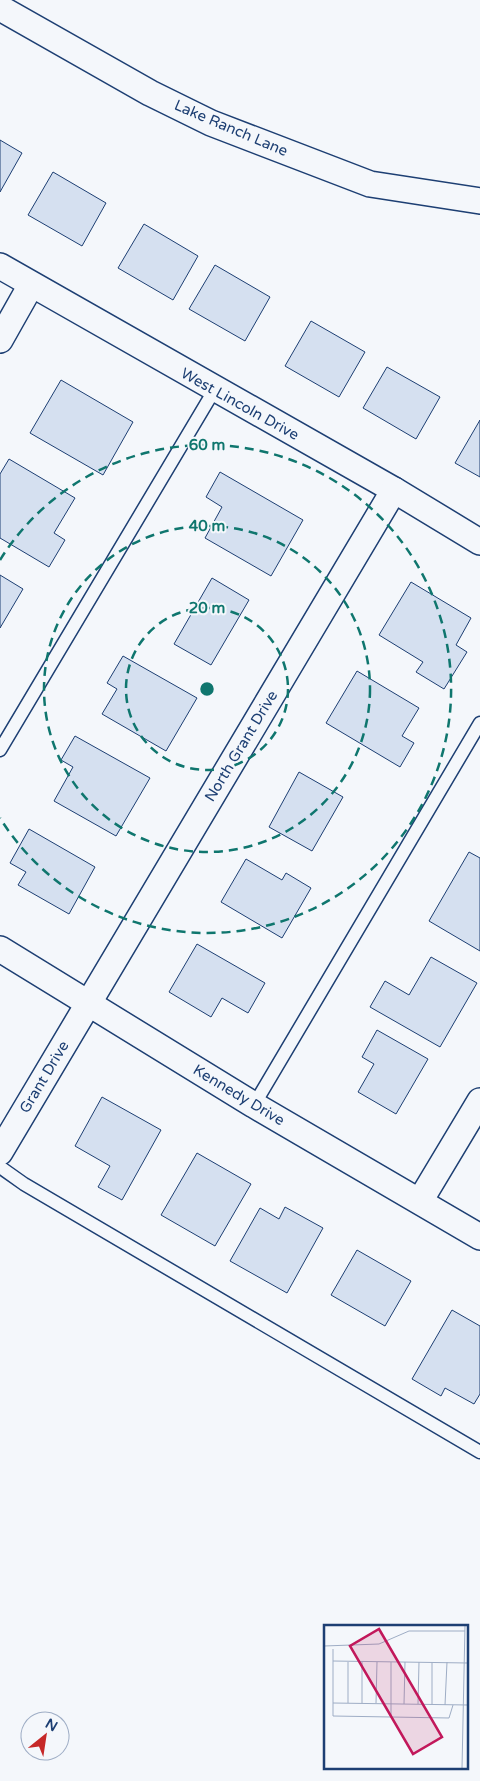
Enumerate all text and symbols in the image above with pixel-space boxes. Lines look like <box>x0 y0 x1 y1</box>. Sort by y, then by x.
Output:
street label: Lake Ranch Lane <box>172 96 290 160</box>
street label: West Lincoln Drive <box>178 364 302 444</box>
text: 60 m <box>189 436 225 454</box>
text: 40 m <box>189 517 225 535</box>
text: 20 m <box>189 599 225 617</box>
centre of rings <box>198 680 216 698</box>
street label: North Grant Drive <box>201 687 281 805</box>
street label: Grant Drive <box>15 1038 73 1116</box>
street label: Kennedy Drive <box>190 1061 288 1129</box>
inset map <box>324 1625 468 1768</box>
north arrow <box>20 1711 70 1761</box>
text: N <box>42 1715 60 1735</box>

